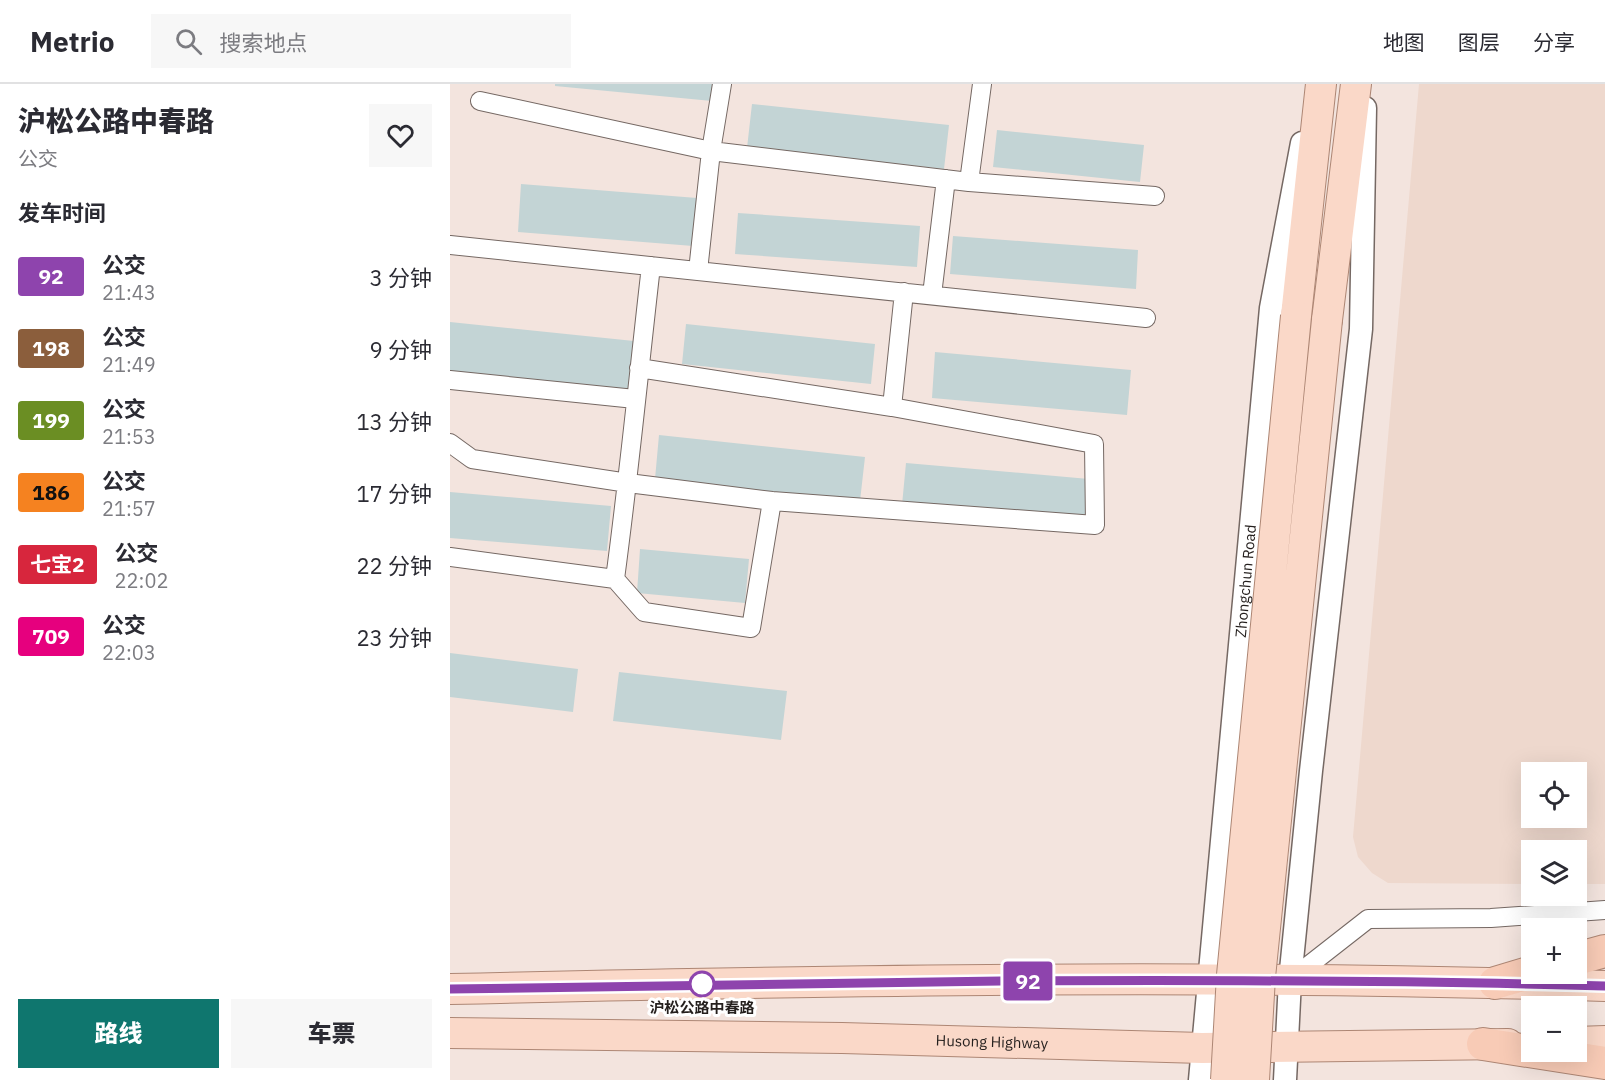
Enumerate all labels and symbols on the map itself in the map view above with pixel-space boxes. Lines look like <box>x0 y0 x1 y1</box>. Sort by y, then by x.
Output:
street label: Zhongchun Road <box>1231 524 1260 638</box>
line badge: 92 <box>1001 962 1055 1000</box>
marker: 沪松公路中春路 <box>689 971 715 997</box>
place label: 沪松公路中春路 <box>649 998 755 1017</box>
street label: Husong Highway <box>935 1031 1049 1053</box>

